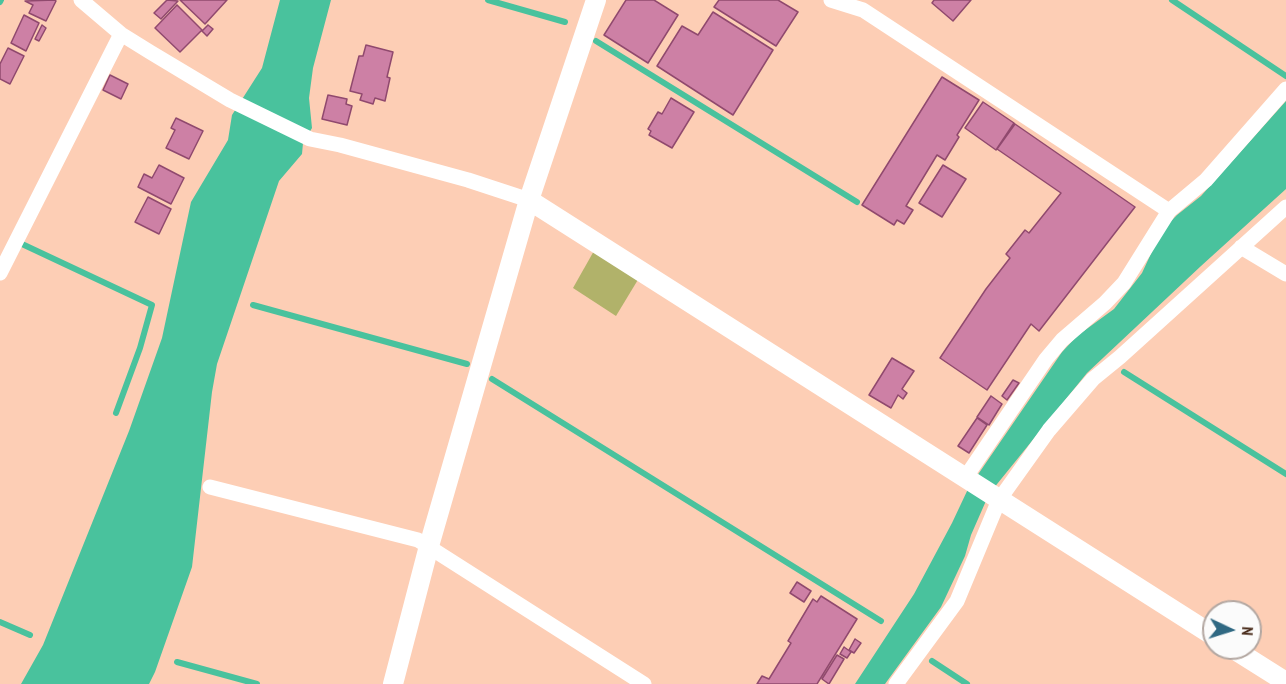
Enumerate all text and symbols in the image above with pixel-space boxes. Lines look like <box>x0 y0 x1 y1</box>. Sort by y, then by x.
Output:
north arrow <box>1202 600 1262 660</box>
text: N <box>1238 626 1258 636</box>

